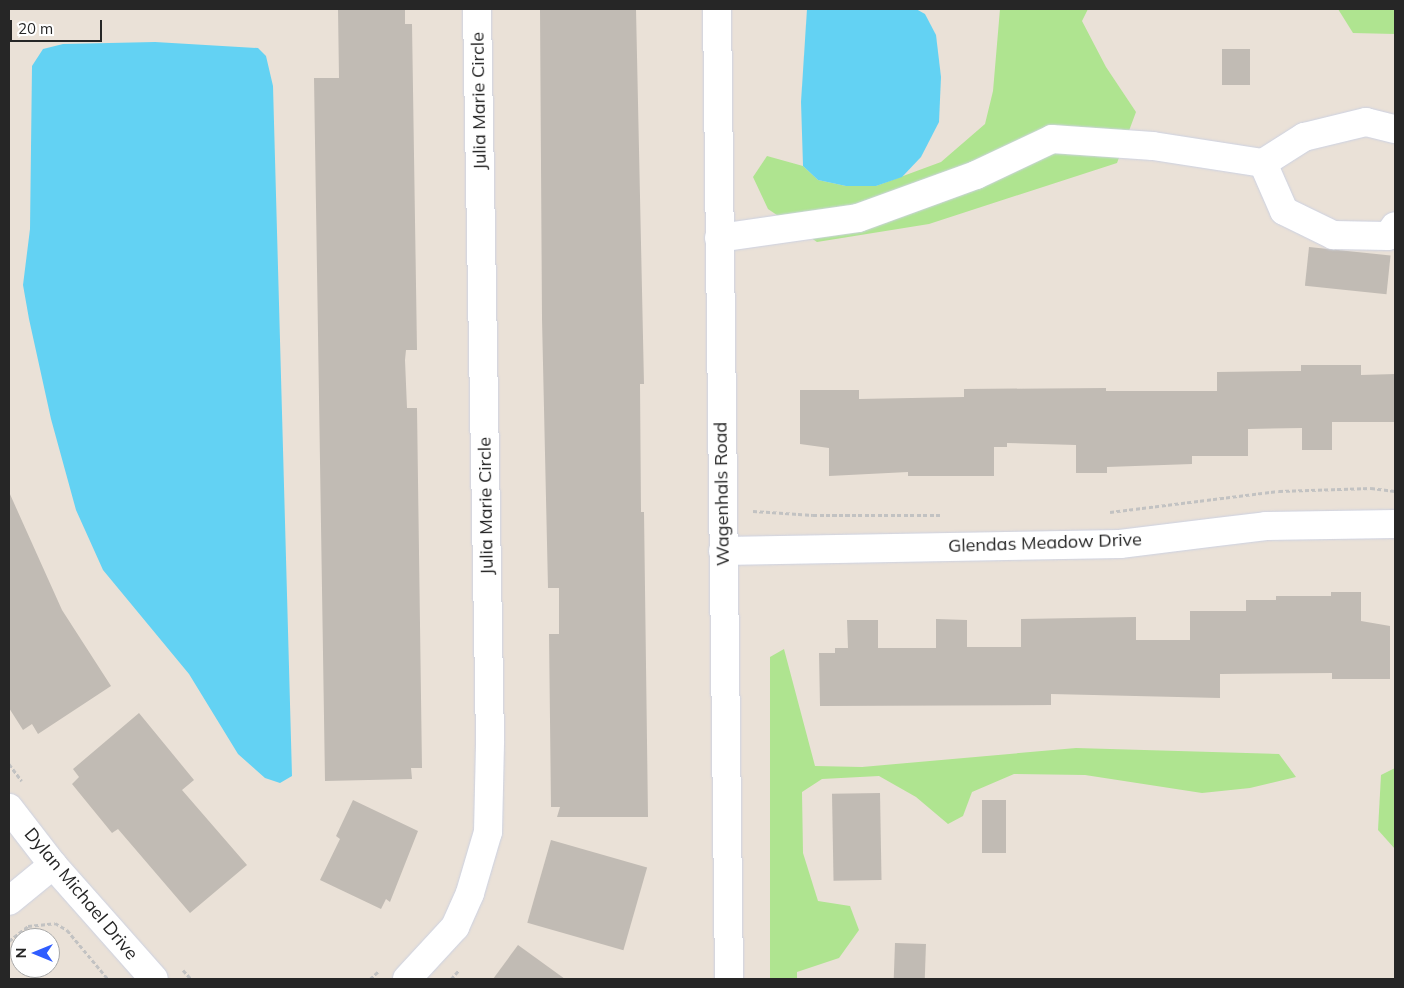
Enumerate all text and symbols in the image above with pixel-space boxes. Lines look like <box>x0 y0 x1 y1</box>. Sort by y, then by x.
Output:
scale bar <box>12 10 105 42</box>
text: 20 m <box>18 19 53 38</box>
street label: Julia Marie Circle <box>467 32 491 170</box>
street label: Wagenhals Road <box>710 422 734 566</box>
street label: Julia Marie Circle <box>474 437 498 575</box>
street label: Glendas Meadow Drive <box>948 529 1142 557</box>
street label: Dylan Michael Drive <box>20 824 142 964</box>
north arrow <box>10 928 60 978</box>
text: N <box>12 948 30 958</box>

